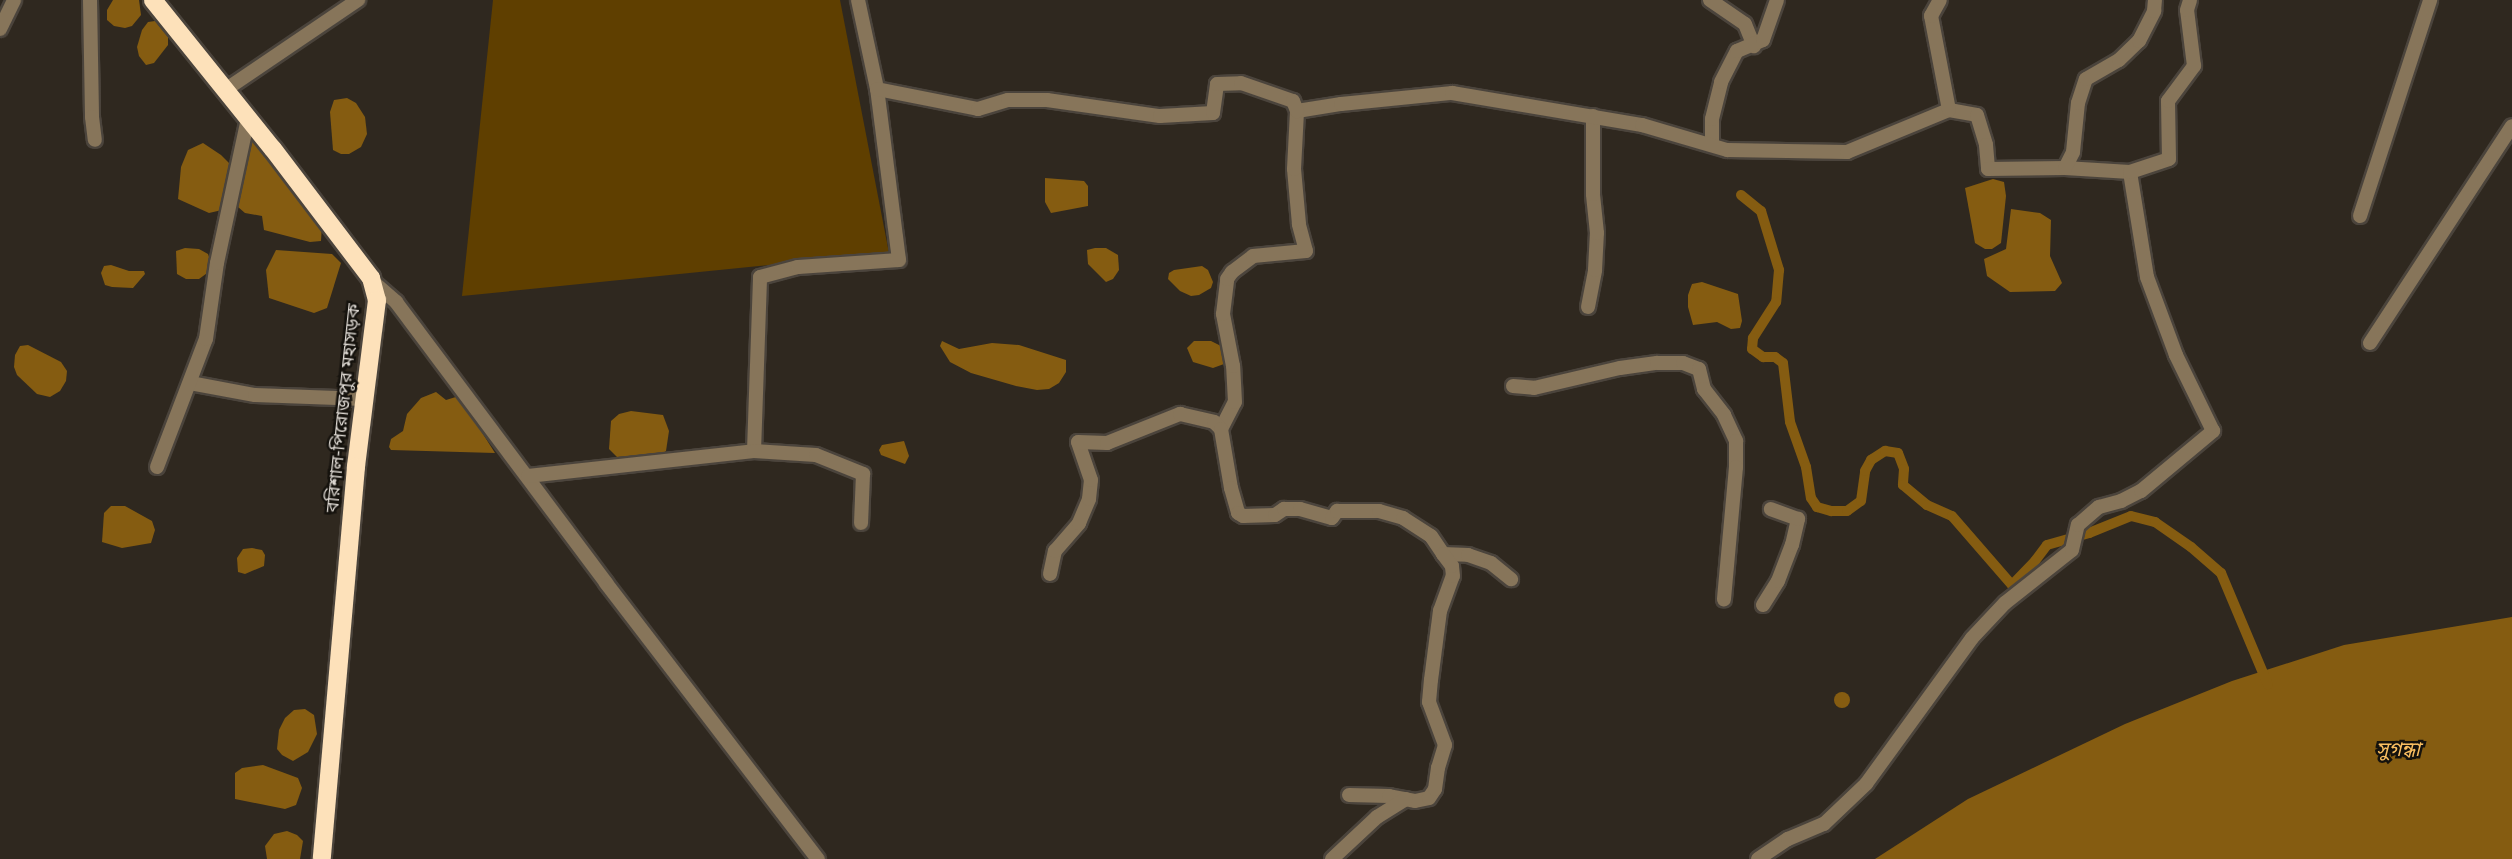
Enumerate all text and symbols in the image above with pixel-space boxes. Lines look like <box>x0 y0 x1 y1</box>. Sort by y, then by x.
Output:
street label: বরিশাল-পিরোজপুর মহাসড়ক <box>320 303 364 513</box>
water label: সুগন্ধা <box>2376 736 2420 760</box>

